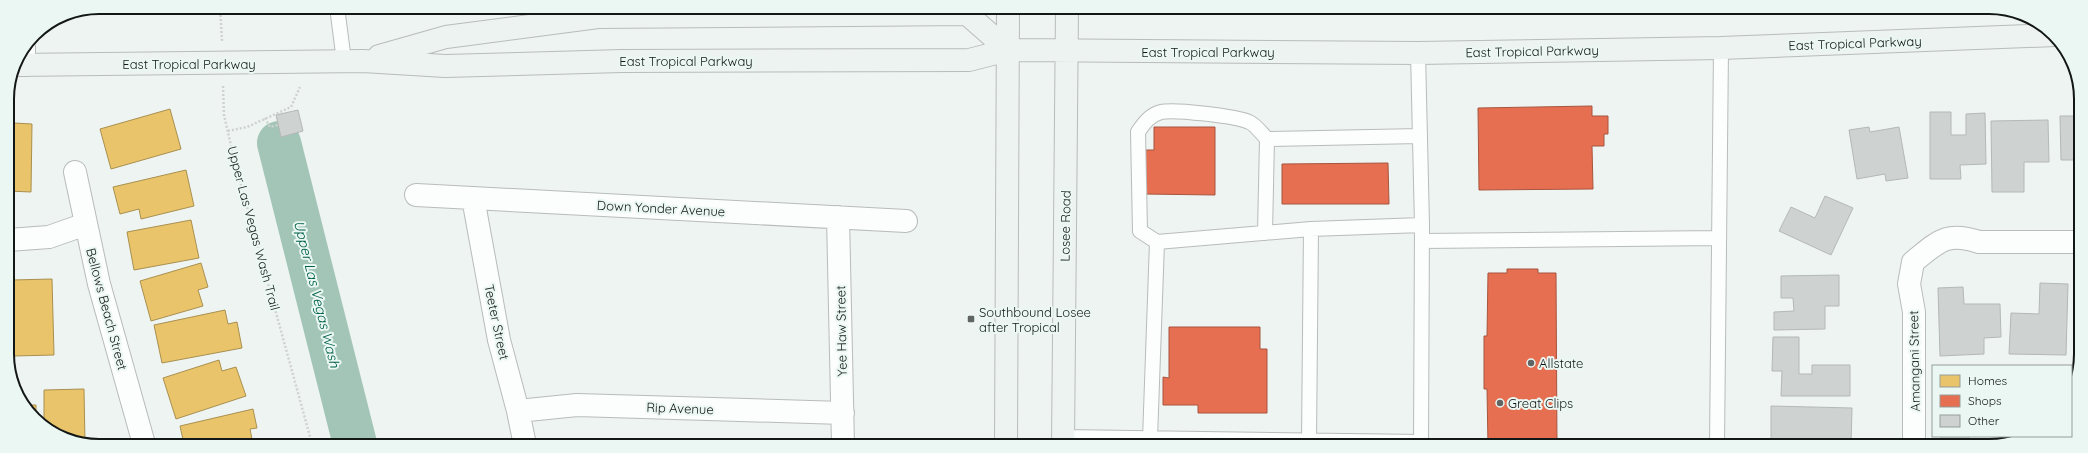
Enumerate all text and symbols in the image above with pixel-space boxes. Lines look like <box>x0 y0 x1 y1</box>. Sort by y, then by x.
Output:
street label: East Tropical Parkway <box>1788 33 1922 53</box>
street label: East Tropical Parkway <box>1465 42 1599 60</box>
street label: East Tropical Parkway <box>1141 44 1275 60</box>
street label: East Tropical Parkway <box>619 53 753 69</box>
street label: East Tropical Parkway <box>122 56 256 72</box>
street label: Upper Las Vegas Wash Trail <box>224 144 284 312</box>
street label: Losee Road <box>1056 190 1074 262</box>
street label: Down Yonder Avenue <box>596 197 726 219</box>
water label: Upper Las Vegas Wash <box>290 218 344 371</box>
street label: Bellows Beach Street <box>83 246 131 372</box>
street label: Teeter Street <box>481 283 513 361</box>
street label: Yee Haw Street <box>832 285 850 377</box>
place label: Southbound Losee after Tropical <box>979 304 1091 335</box>
street label: Amangani Street <box>1905 310 1923 412</box>
marker: Southbound Losee after Tropical <box>966 314 976 324</box>
place label: Allstate <box>1539 355 1583 371</box>
marker: Allstate <box>1526 358 1536 368</box>
legend <box>1932 365 2072 437</box>
text: Homes <box>1968 373 2008 388</box>
text: Shops <box>1968 393 2002 408</box>
place label: Great Clips <box>1508 395 1573 411</box>
marker: Great Clips <box>1495 398 1505 408</box>
street label: Rip Avenue <box>646 399 714 417</box>
text: Other <box>1968 413 2000 428</box>

